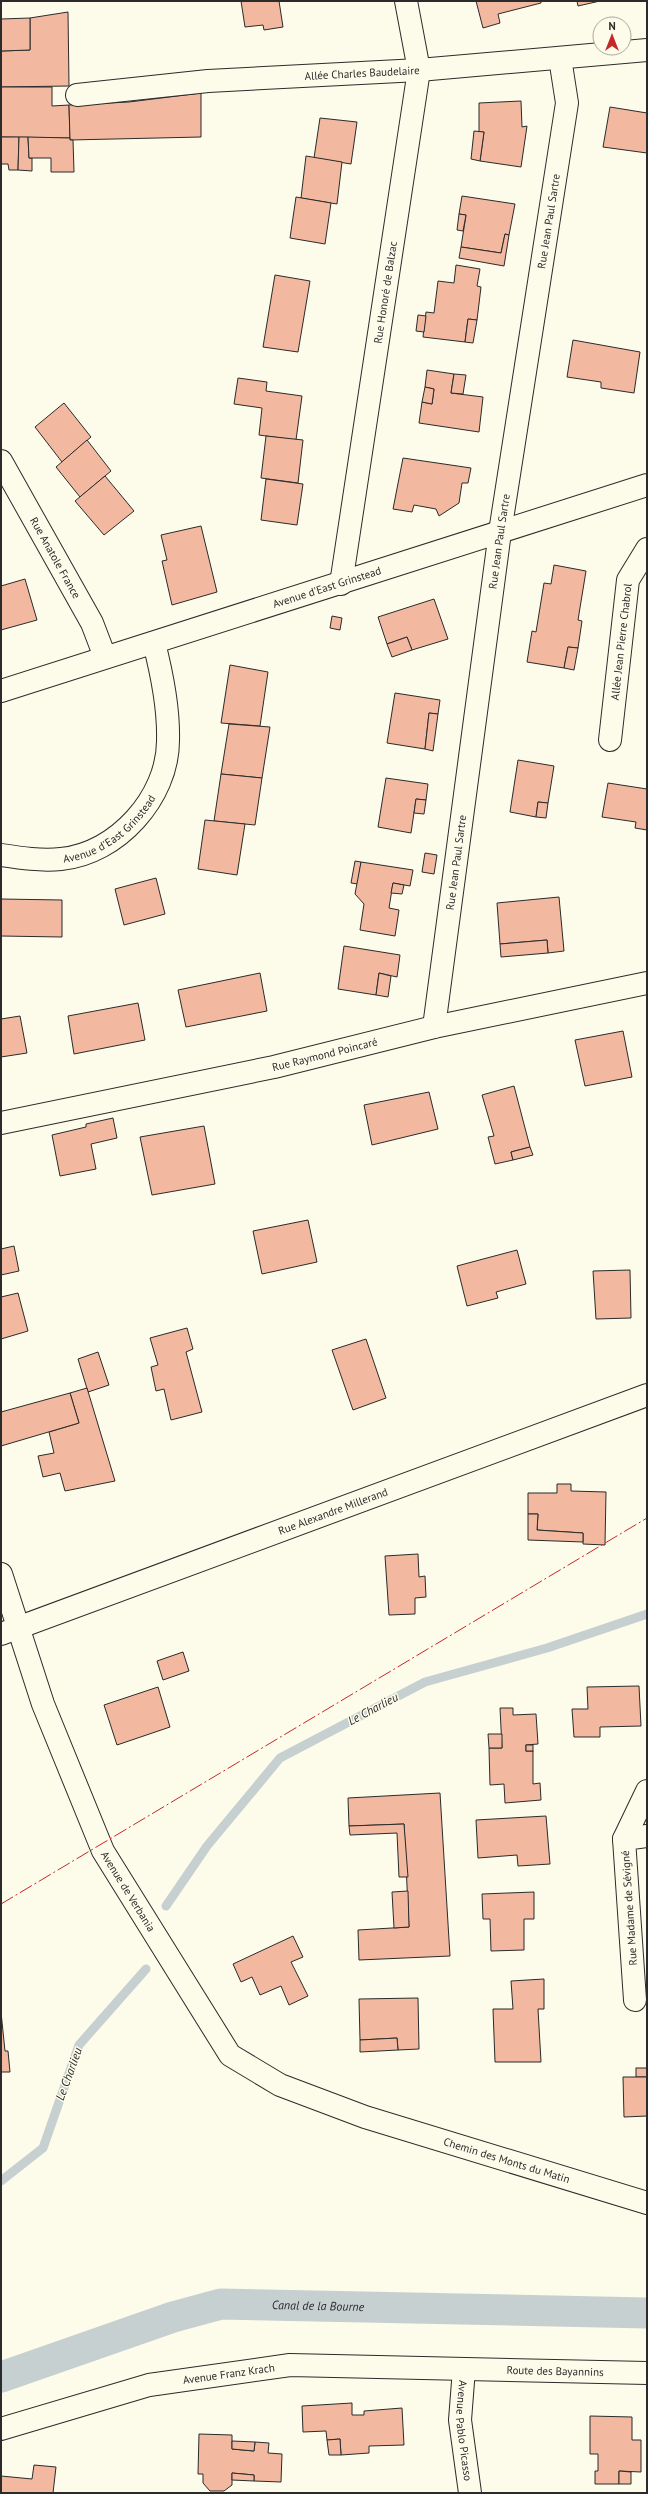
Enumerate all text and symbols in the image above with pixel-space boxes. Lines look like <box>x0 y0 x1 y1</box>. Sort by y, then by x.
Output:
north arrow <box>592 16 632 56</box>
text: N <box>608 19 616 33</box>
street label: Allée Charles Baudelaire <box>304 63 420 83</box>
street label: Rue Jean Paul Sartre <box>534 172 563 270</box>
street label: Rue Honoré de Balzac <box>371 240 400 344</box>
street label: Rue Jean Paul Sartre <box>485 492 513 590</box>
street label: Rue Anatole France <box>27 515 84 601</box>
street label: Avenue d'East Grinstead <box>271 563 383 611</box>
street label: Allée Jean Pierre Chabrol <box>608 582 635 701</box>
street label: Avenue d'East Grinstead <box>62 792 159 866</box>
street label: Rue Jean Paul Sartre <box>443 814 469 911</box>
street label: Rue Raymond Poincaré <box>271 1034 379 1074</box>
street label: Rue Alexandre Millerand <box>276 1484 390 1538</box>
water label: Le Charlieu <box>345 1689 401 1728</box>
street label: Avenue de Verbania <box>98 1849 158 1934</box>
street label: Rue Madame de Sévigné <box>618 1850 640 1966</box>
water label: Le Charlieu <box>52 2045 85 2102</box>
street label: Chemin des Monts du Matin <box>442 2134 572 2186</box>
water label: Canal de la Bourne <box>272 2297 365 2314</box>
street label: Avenue Franz Krach <box>182 2360 276 2387</box>
street label: Route des Bayannins <box>506 2363 604 2379</box>
street label: Avenue Pablo Picasso <box>453 2380 475 2482</box>

